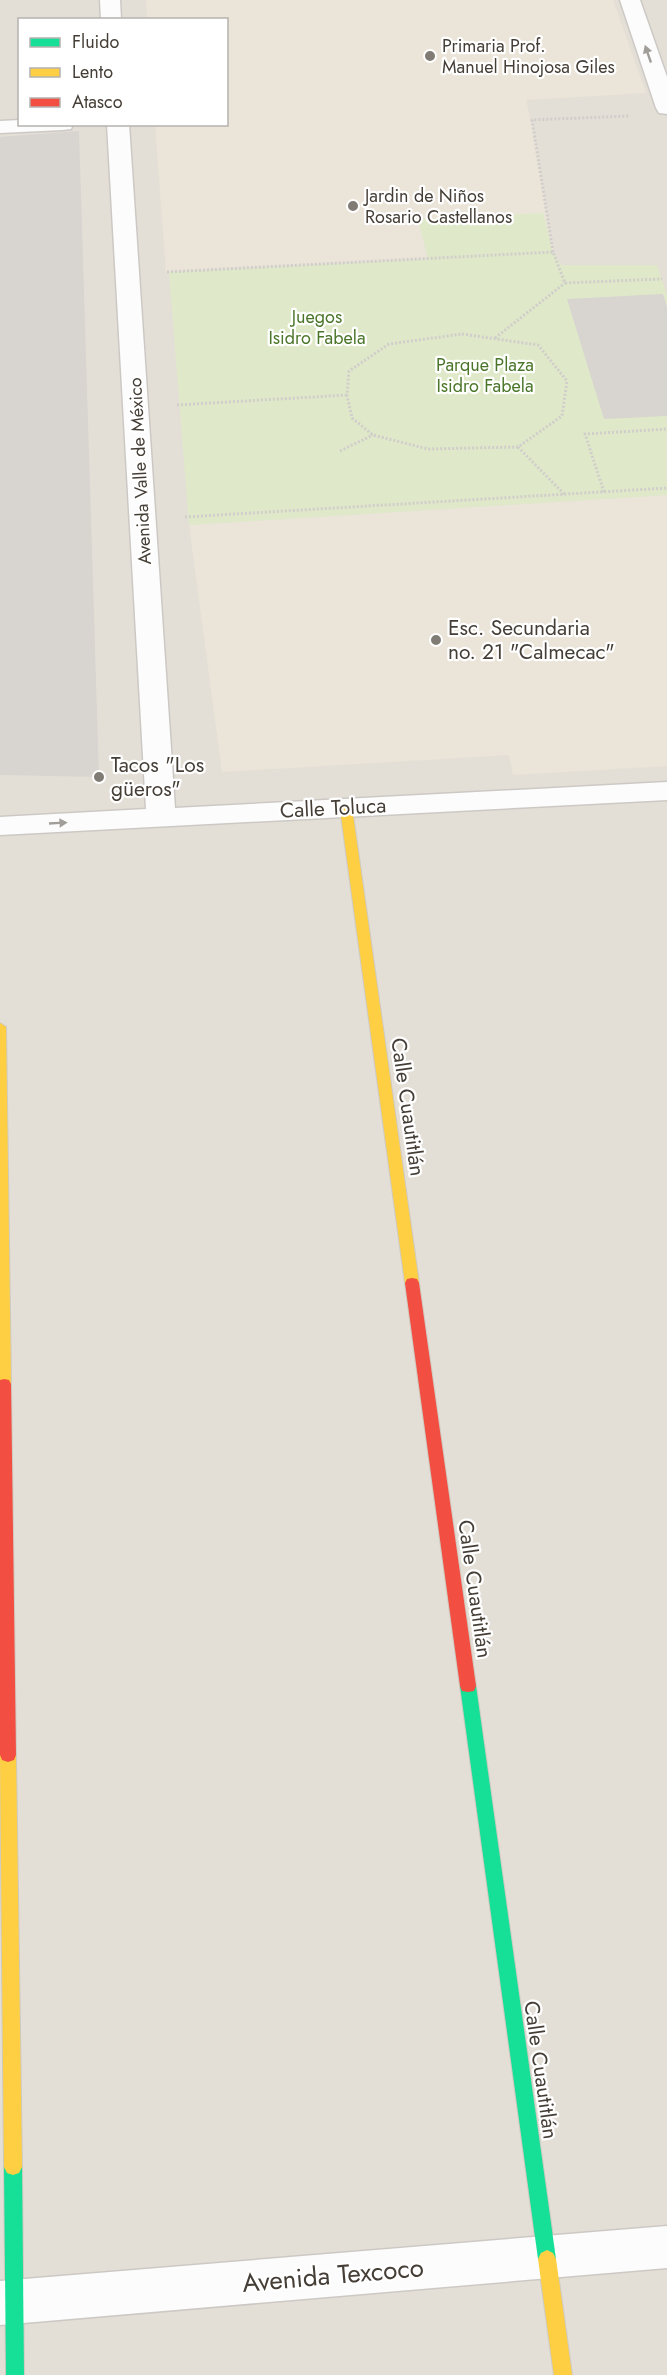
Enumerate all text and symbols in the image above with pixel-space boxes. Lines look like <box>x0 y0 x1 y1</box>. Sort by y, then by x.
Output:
legend <box>18 18 228 126</box>
text: Fluido <box>72 29 120 55</box>
place label: Primaria Prof. Manuel Hinojosa Giles <box>442 33 615 80</box>
one-way arrow <box>643 45 653 63</box>
marker: Primaria Prof. Manuel Hinojosa Giles <box>423 49 437 63</box>
text: Lento <box>72 59 113 85</box>
text: Atasco <box>72 89 123 115</box>
place label: Jardin de Niños Rosario Castellanos <box>363 183 512 230</box>
marker: Jardin de Niños Rosario Castellanos <box>346 199 360 213</box>
park label: Juegos Isidro Fabela <box>268 304 366 351</box>
park label: Parque Plaza Isidro Fabela <box>436 352 534 399</box>
street label: Avenida Valle de México <box>122 377 158 565</box>
place label: Esc. Secundaria no. 21 "Calmecac" <box>448 613 615 667</box>
marker: Esc. Secundaria no. 21 "Calmecac" <box>429 633 443 647</box>
place label: Tacos "Los güeros" <box>111 750 204 804</box>
marker: Tacos "Los güeros" <box>92 770 106 784</box>
street label: Calle Toluca <box>279 790 387 826</box>
one-way arrow <box>49 819 68 828</box>
street label: Calle Cuautitlán <box>383 1036 433 1178</box>
street label: Calle Cuautitlán <box>450 1518 500 1660</box>
street label: Calle Cuautitlán <box>516 1999 566 2141</box>
street label: Avenida Texcoco <box>241 2248 425 2302</box>

